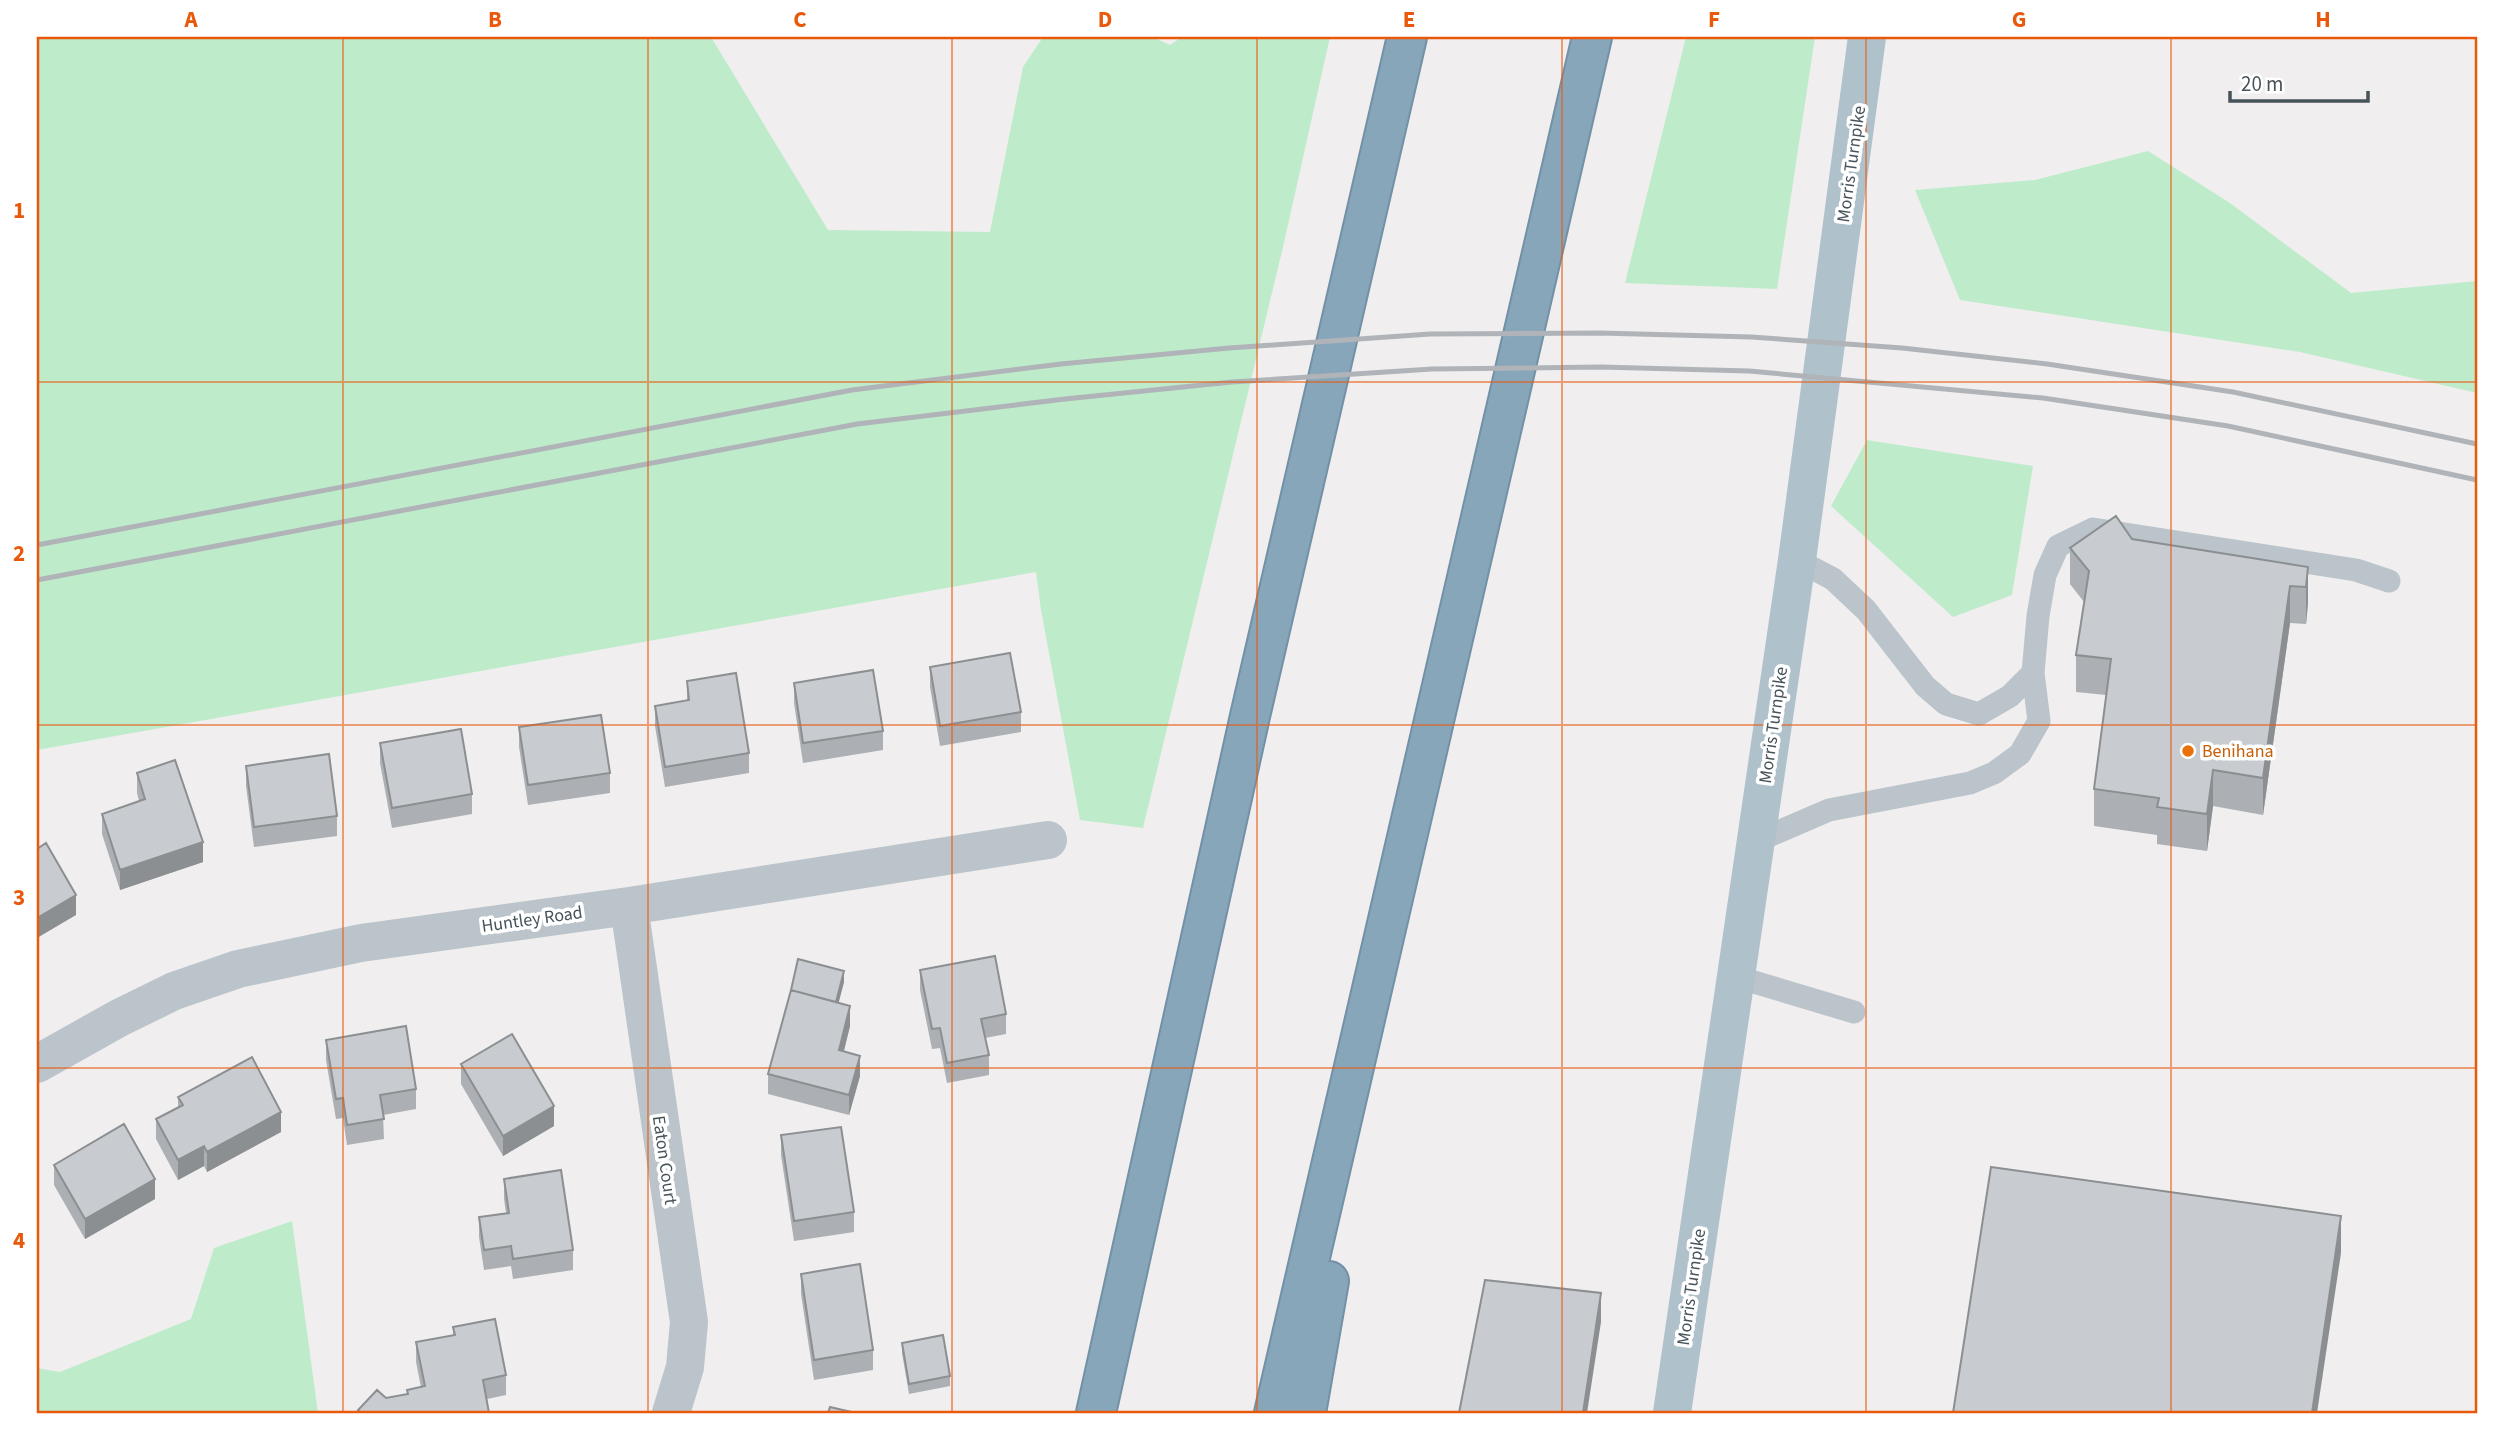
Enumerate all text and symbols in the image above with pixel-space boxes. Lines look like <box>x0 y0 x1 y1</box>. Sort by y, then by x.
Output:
text: A <box>183 3 198 36</box>
text: B <box>488 3 502 36</box>
text: C <box>793 3 807 36</box>
text: D <box>1098 3 1112 36</box>
text: E <box>1403 3 1415 36</box>
text: F <box>1708 3 1720 36</box>
text: G <box>2012 3 2026 36</box>
text: H <box>2315 3 2331 36</box>
scale bar <box>2230 60 2369 104</box>
text: 20 m <box>2241 69 2283 99</box>
street label: Morris Turnpike <box>1831 104 1872 224</box>
text: 1 <box>13 194 25 227</box>
text: 2 <box>13 537 25 570</box>
street label: Morris Turnpike <box>1753 665 1794 785</box>
place label: Benihana <box>2202 739 2274 764</box>
marker: Benihana <box>2180 743 2196 759</box>
text: 3 <box>13 881 25 914</box>
street label: Huntley Road <box>480 900 584 939</box>
street label: Eaton Court <box>646 1114 683 1206</box>
text: 4 <box>13 1224 25 1257</box>
street label: Morris Turnpike <box>1671 1227 1712 1347</box>

